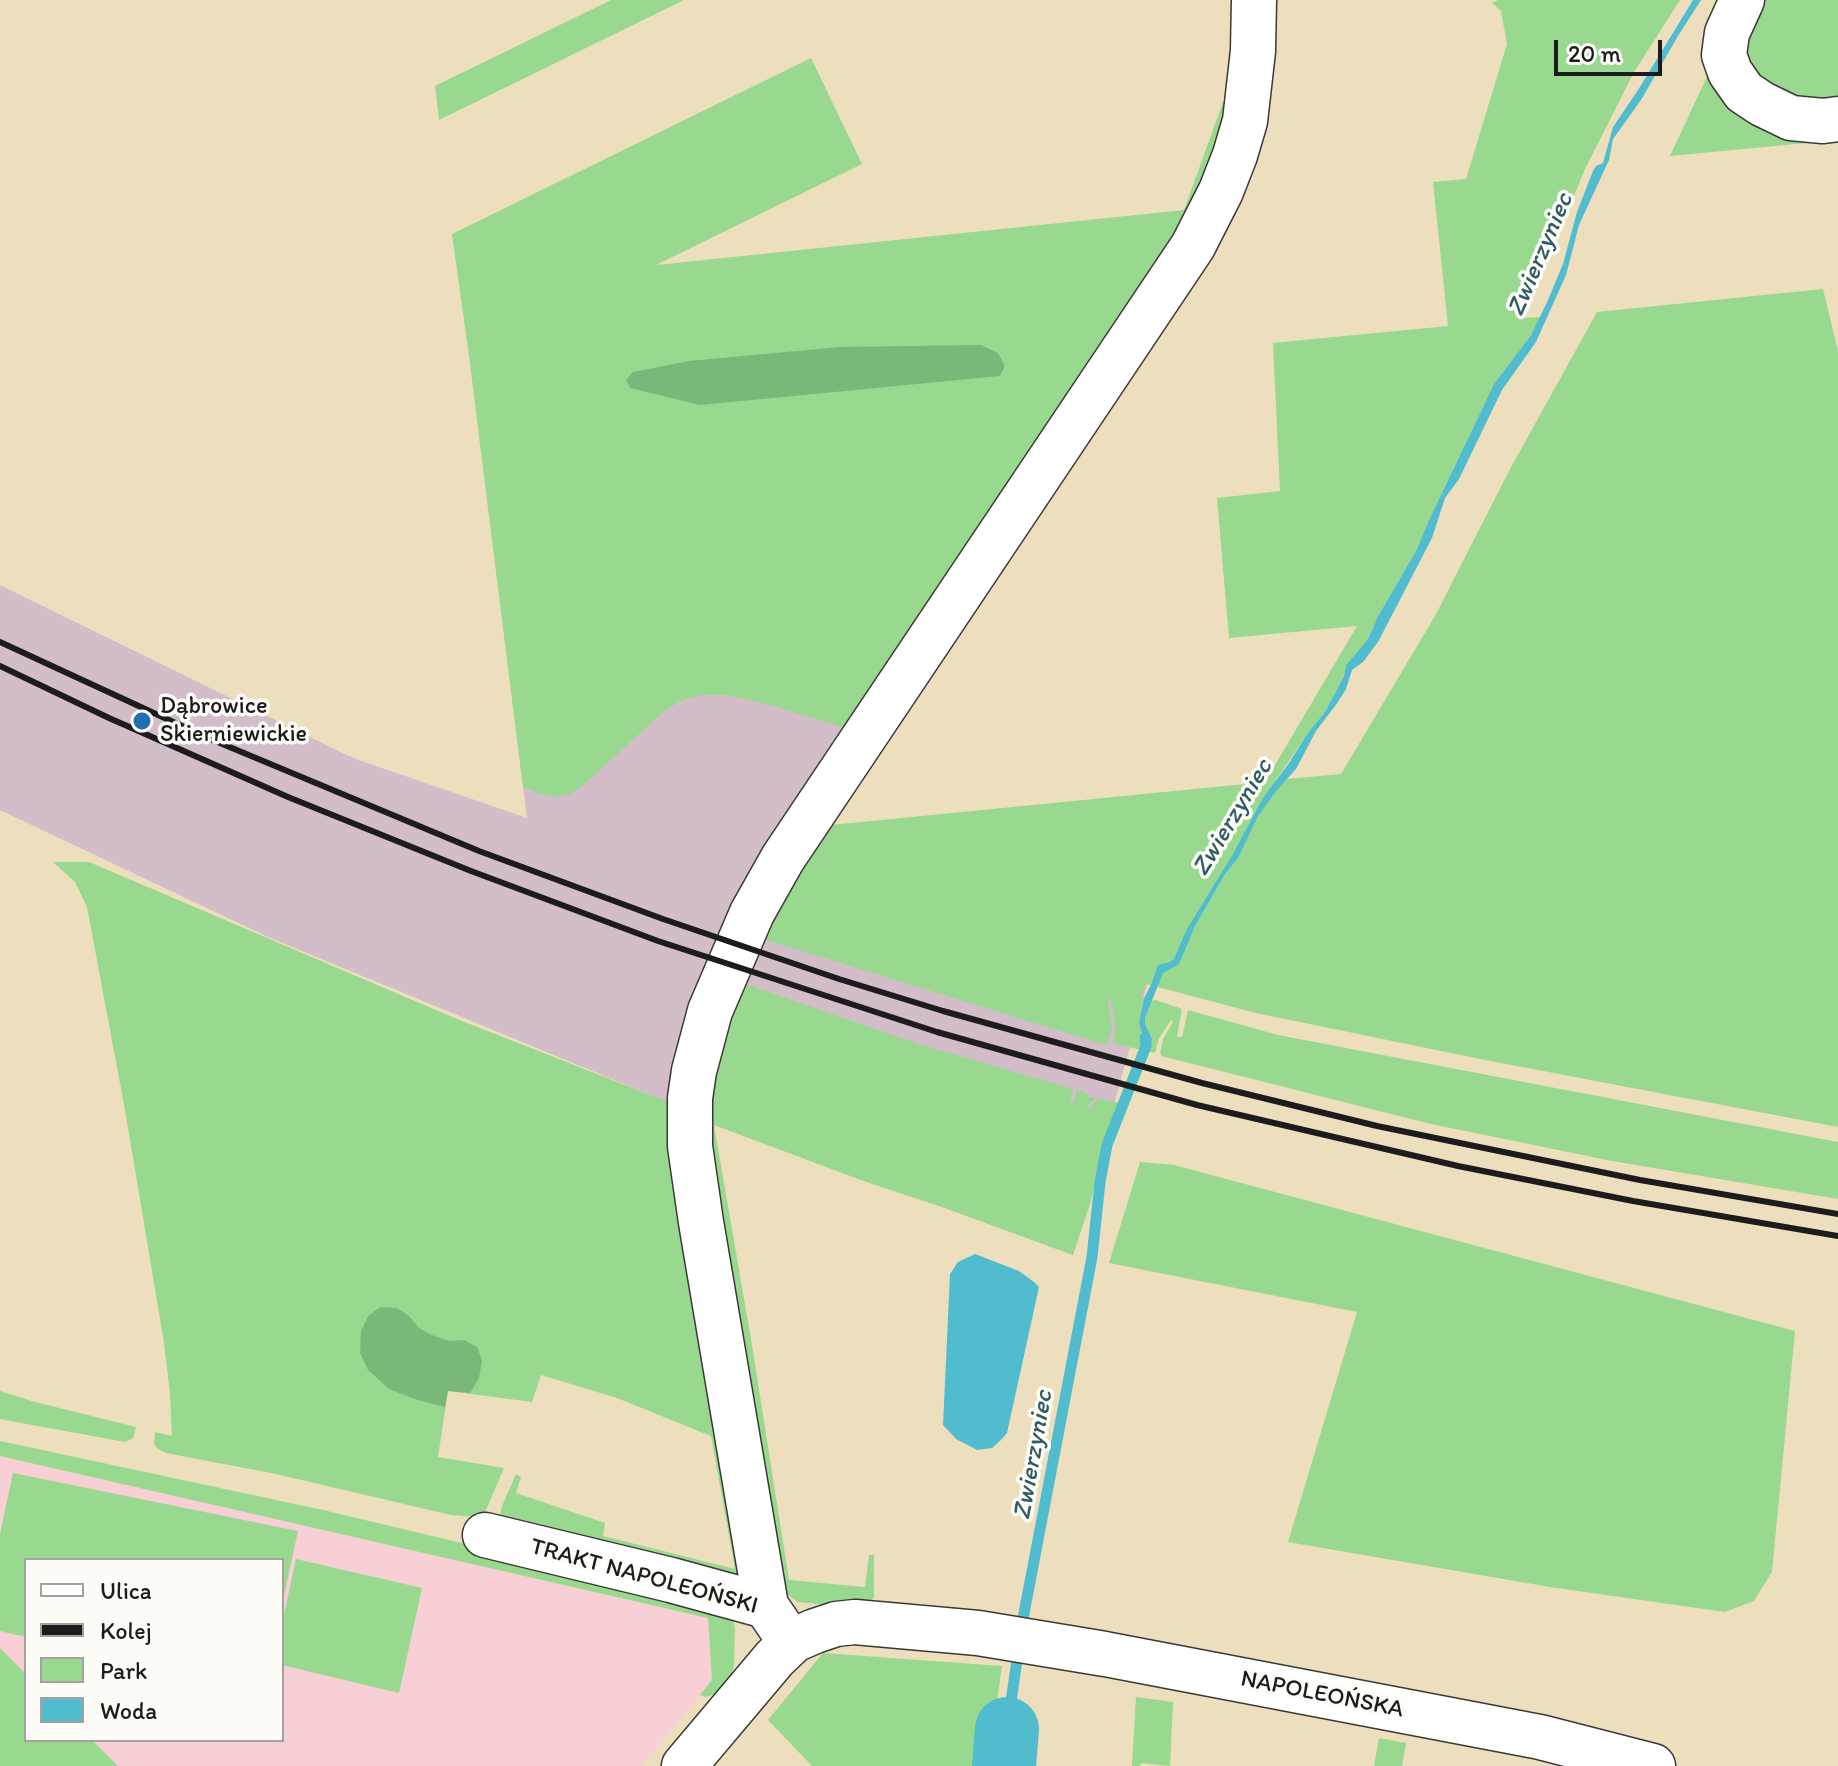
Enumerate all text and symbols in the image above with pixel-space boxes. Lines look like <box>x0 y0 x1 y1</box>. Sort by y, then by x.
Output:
scale bar <box>1558 24 1666 74</box>
text: 20 m <box>1568 39 1621 68</box>
water label: Zwierzyniec <box>1501 189 1581 321</box>
place label: Dąbrowice Skierniewickie <box>160 693 307 749</box>
marker: Dąbrowice Skierniewickie <box>131 710 153 732</box>
water label: Zwierzyniec <box>1186 754 1280 882</box>
water label: Zwierzyniec <box>1007 1388 1061 1522</box>
street label: TRAKT NAPOLEOŃSKI <box>527 1533 761 1621</box>
legend <box>24 1558 284 1742</box>
text: Ulica <box>100 1576 152 1605</box>
text: Kolej <box>100 1616 152 1645</box>
text: Park <box>100 1656 147 1685</box>
street label: NAPOLEOŃSKA <box>1238 1665 1406 1725</box>
text: Woda <box>100 1696 157 1725</box>

